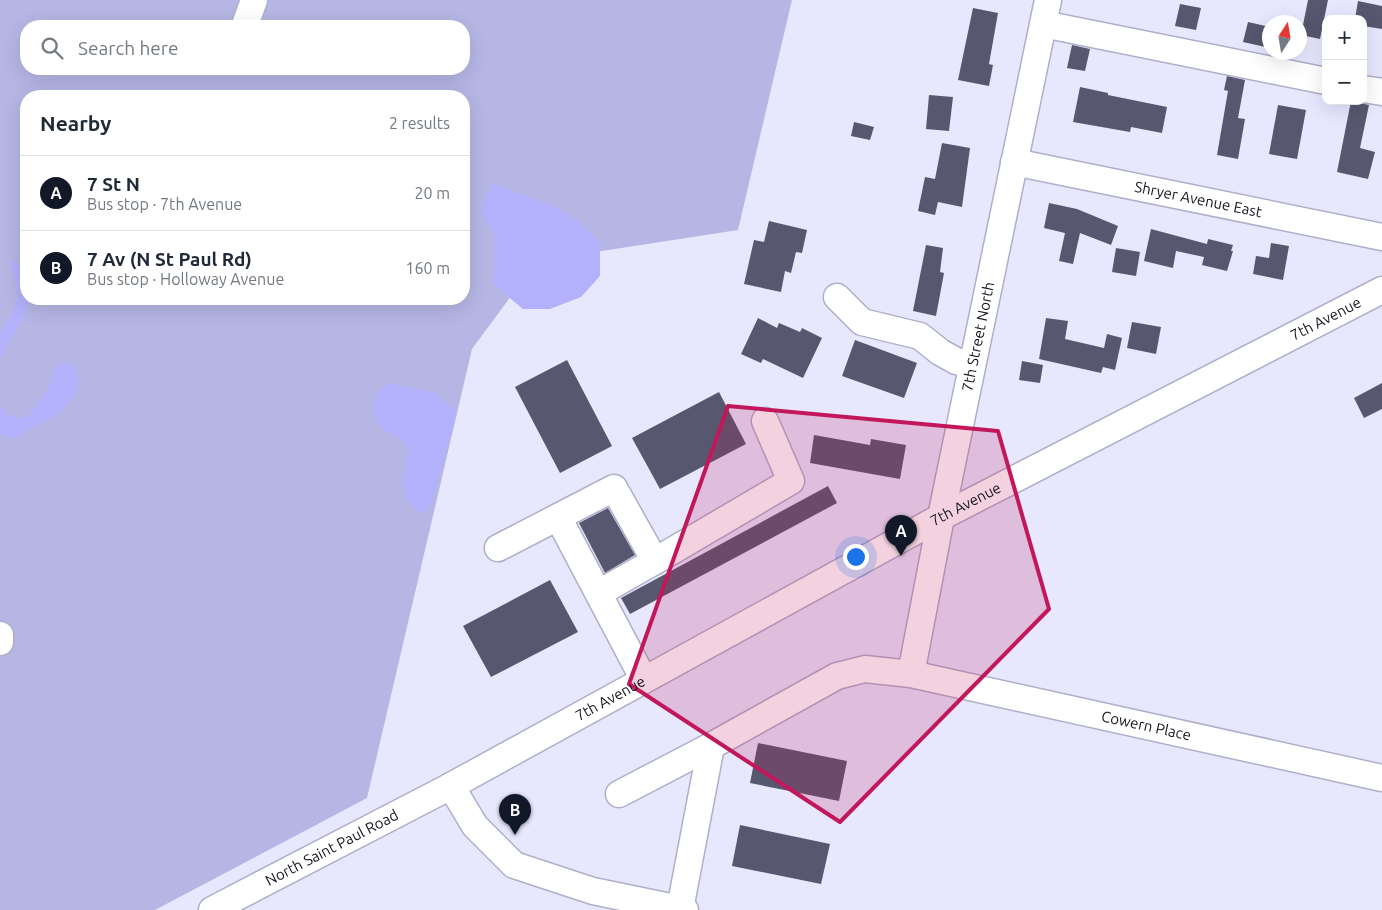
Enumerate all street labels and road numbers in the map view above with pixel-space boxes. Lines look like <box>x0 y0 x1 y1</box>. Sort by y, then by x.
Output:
street label: Shryer Avenue East <box>1133 178 1264 220</box>
street label: 7th Street North <box>958 280 997 393</box>
street label: 7th Avenue <box>1287 293 1364 344</box>
street label: 7th Avenue <box>927 479 1004 529</box>
street label: 7th Avenue <box>572 672 648 724</box>
street label: Cowern Place <box>1100 707 1193 744</box>
street label: North Saint Paul Road <box>262 806 401 889</box>

